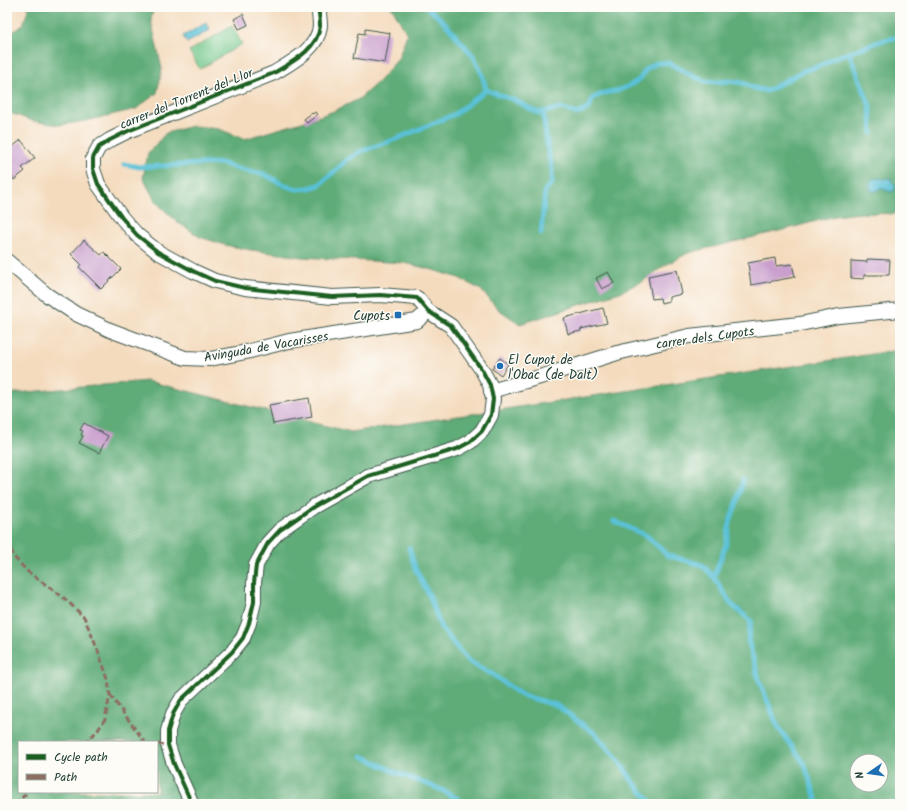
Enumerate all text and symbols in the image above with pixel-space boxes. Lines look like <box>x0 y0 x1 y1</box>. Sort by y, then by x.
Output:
street label: carrer del Torrent del Llor <box>117 63 257 136</box>
place label: Cupots <box>353 306 390 327</box>
marker: Cupots <box>393 310 403 320</box>
street label: carrer dels Cupots <box>655 321 756 356</box>
street label: Avinguda de Vacarisses <box>202 326 331 369</box>
place label: El Cupot de l'Obac (de Dalt) <box>508 350 598 386</box>
marker: El Cupot de l'Obac (de Dalt) <box>495 361 505 371</box>
legend <box>18 741 158 793</box>
text: Cycle path <box>54 748 108 767</box>
north arrow <box>849 753 889 793</box>
text: Path <box>54 768 77 787</box>
text: N <box>851 770 870 780</box>

